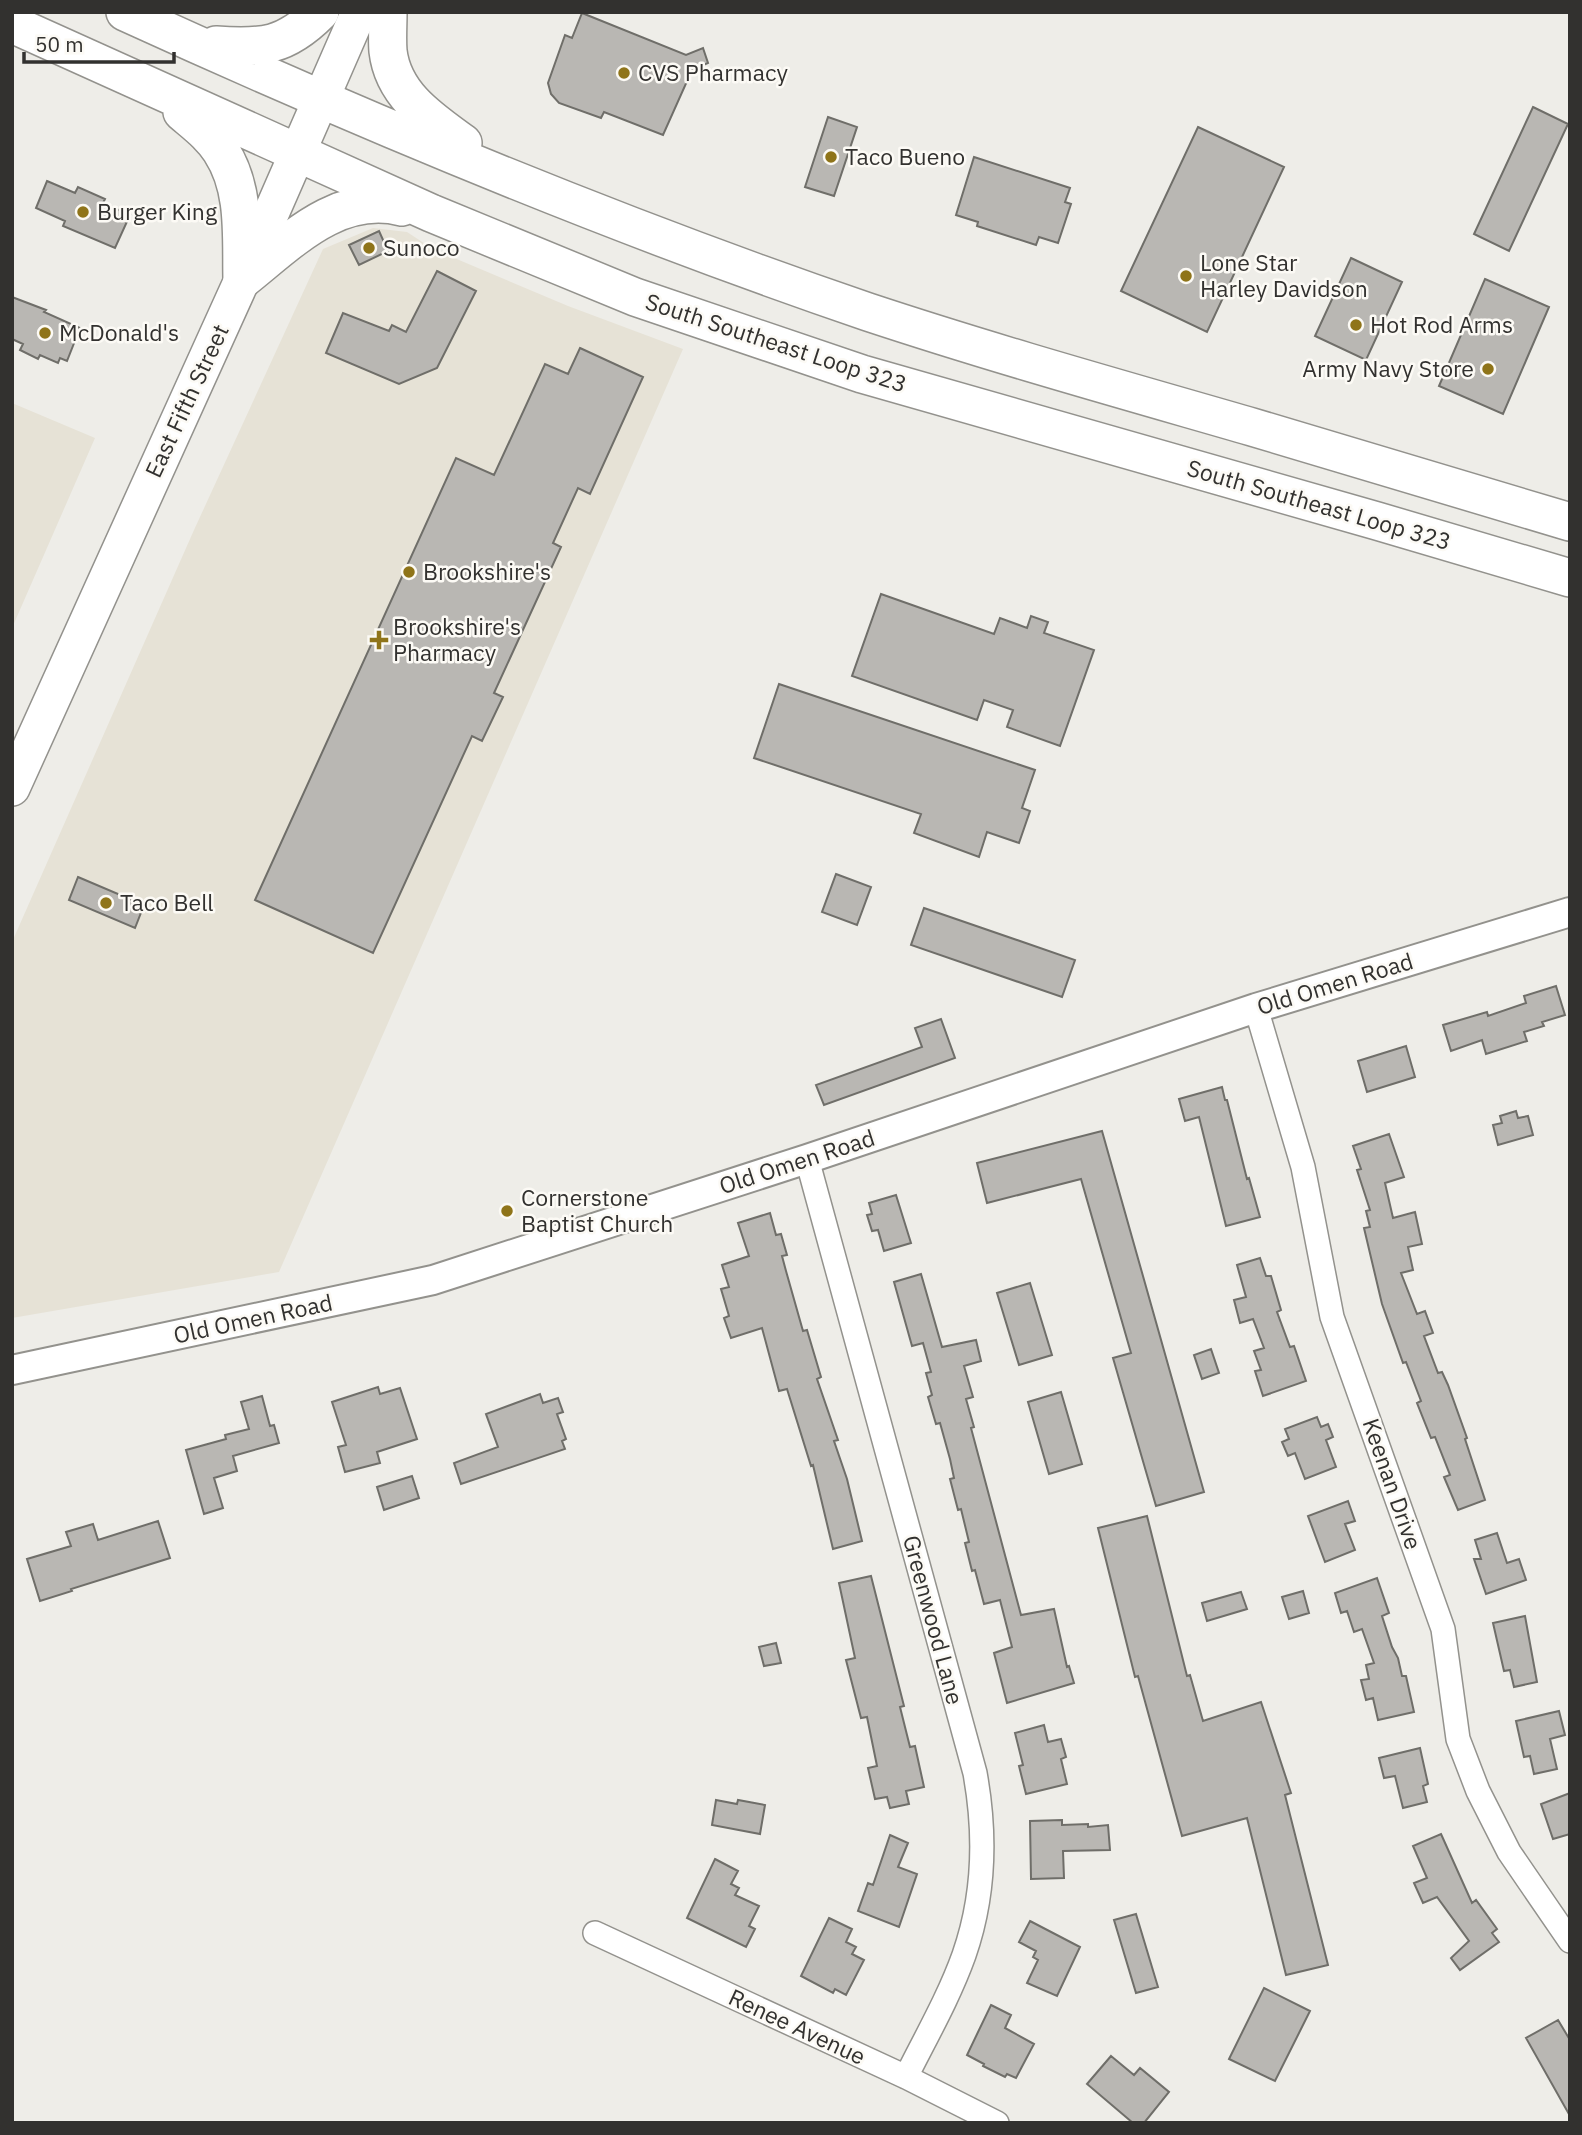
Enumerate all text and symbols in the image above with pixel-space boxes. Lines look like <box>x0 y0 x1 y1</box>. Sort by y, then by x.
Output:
scale bar <box>24 21 175 65</box>
text: 50 m <box>35 30 84 58</box>
place label: CVS Pharmacy <box>638 57 789 87</box>
marker: CVS Pharmacy <box>616 65 632 81</box>
place label: Taco Bueno <box>845 141 965 171</box>
marker: Taco Bueno <box>823 149 839 165</box>
place label: Burger King <box>97 196 217 226</box>
marker: Burger King <box>75 204 91 220</box>
place label: Sunoco <box>383 232 460 262</box>
marker: Sunoco <box>361 240 377 256</box>
place label: Lone Star Harley Davidson <box>1200 247 1368 303</box>
marker: Lone Star Harley Davidson <box>1178 268 1194 284</box>
street label: South Southeast Loop 323 <box>642 286 911 398</box>
place label: Hot Rod Arms <box>1370 309 1513 339</box>
place label: McDonald's <box>59 317 179 347</box>
marker: Hot Rod Arms <box>1348 317 1364 333</box>
street label: East Fifth Street <box>137 319 235 482</box>
marker: McDonald's <box>37 325 53 341</box>
place label: Army Navy Store <box>1302 353 1474 383</box>
marker: Army Navy Store <box>1480 361 1496 377</box>
street label: South Southeast Loop 323 <box>1184 452 1455 556</box>
place label: Brookshire's <box>423 556 551 586</box>
marker: Brookshire's <box>401 564 417 580</box>
place label: Brookshire's Pharmacy <box>393 611 521 667</box>
marker: Brookshire's Pharmacy <box>371 632 387 648</box>
place label: Taco Bell <box>120 887 214 917</box>
marker: Taco Bell <box>98 895 114 911</box>
street label: Old Omen Road <box>1253 945 1416 1021</box>
street label: Old Omen Road <box>715 1122 878 1200</box>
place label: Cornerstone Baptist Church <box>521 1182 673 1238</box>
marker: Cornerstone Baptist Church <box>499 1203 515 1219</box>
street label: Old Omen Road <box>171 1287 335 1350</box>
street label: Keenan Drive <box>1357 1414 1429 1553</box>
street label: Greenwood Lane <box>897 1532 971 1708</box>
street label: Renee Avenue <box>724 1981 871 2071</box>

